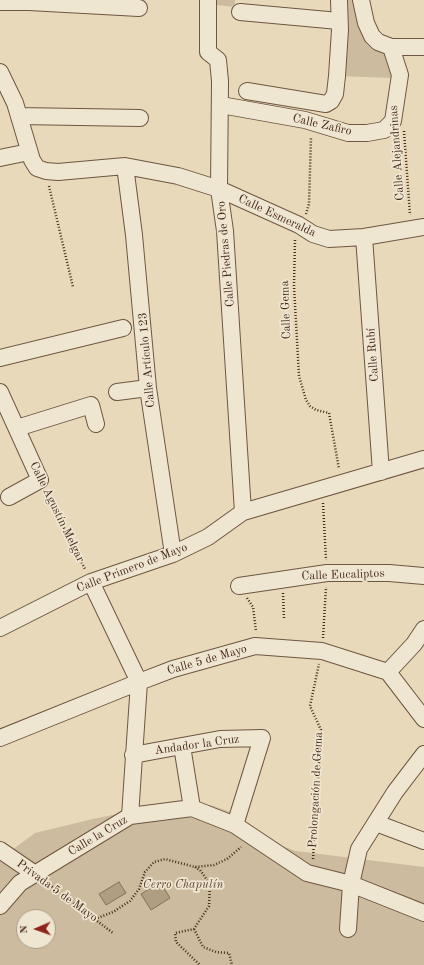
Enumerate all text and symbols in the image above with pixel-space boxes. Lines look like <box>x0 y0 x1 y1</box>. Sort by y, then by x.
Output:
street label: Calle Alejandrinas <box>386 105 408 201</box>
street label: Calle Zafiro <box>291 111 353 139</box>
street label: Calle Esmeralda <box>236 192 318 240</box>
street label: Calle Piedras de Oro <box>214 200 238 308</box>
street label: Calle Gema <box>278 280 294 340</box>
street label: Calle Artículo 123 <box>136 312 158 408</box>
street label: Calle Rubí <box>364 328 382 382</box>
street label: Calle Agustín Melgar <box>26 459 88 565</box>
street label: Calle Primero de Mayo <box>75 540 189 596</box>
street label: Calle Eucaliptos <box>301 566 385 584</box>
street label: Calle 5 de Mayo <box>165 642 249 678</box>
street label: Andador la Cruz <box>154 732 240 758</box>
street label: Prolongación de Gema <box>306 732 326 848</box>
street label: Calle la Cruz <box>66 813 130 859</box>
street label: Privada 5 de Mayo <box>14 857 100 925</box>
park label: Cerro Chapulín <box>143 878 223 892</box>
north arrow <box>16 909 56 949</box>
text: N <box>19 925 30 934</box>

